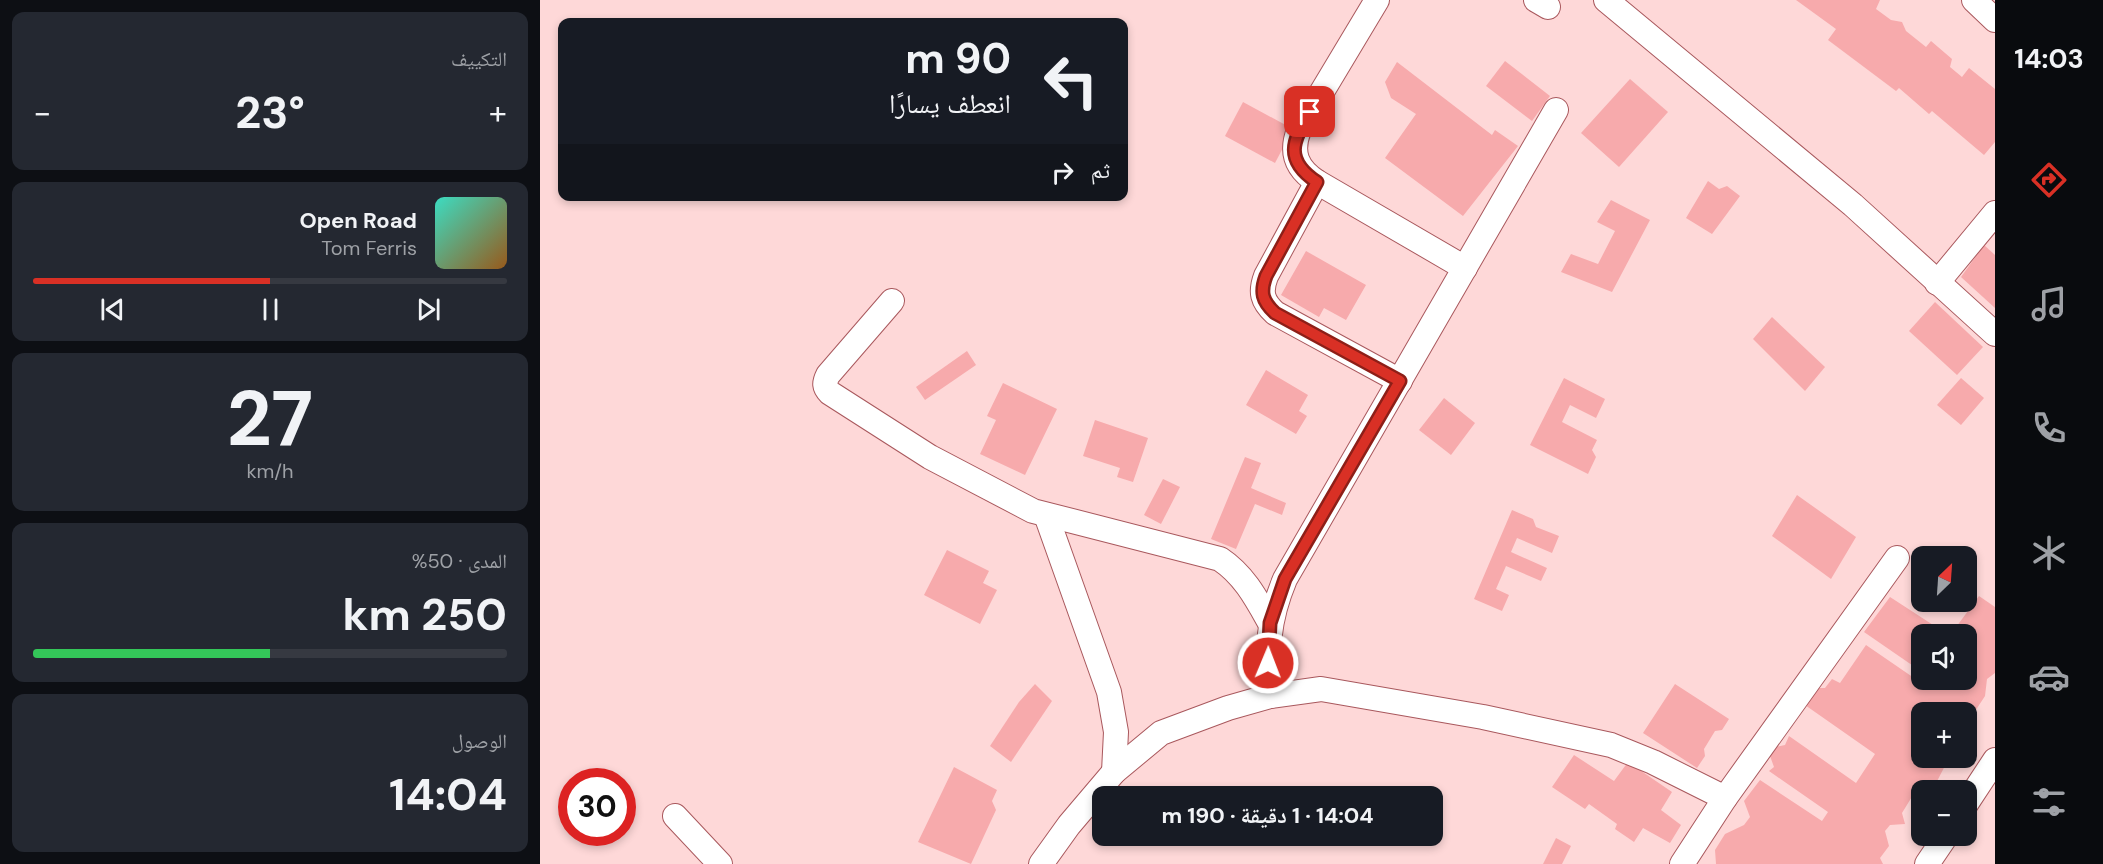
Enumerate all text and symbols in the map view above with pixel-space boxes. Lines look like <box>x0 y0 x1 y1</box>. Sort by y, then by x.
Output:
text: 90 m <box>905 31 1011 86</box>
text: 14:03 <box>2014 41 2084 76</box>
icon: left <box>1032 42 1110 120</box>
text: التكييف <box>451 46 507 72</box>
text: 23° <box>235 83 305 142</box>
text: انعطف يسارًا <box>889 86 1011 121</box>
pin <box>1284 86 1335 137</box>
text: − <box>33 91 51 134</box>
text: + <box>489 91 507 134</box>
icon: arrive <box>1293 95 1326 128</box>
icon: right <box>1046 156 1079 189</box>
text: ثم <box>1091 156 1110 185</box>
icon: directions <box>2028 159 2070 201</box>
text: Open Road <box>299 206 417 235</box>
text: Tom Ferris <box>321 235 417 261</box>
icon: music <box>2028 283 2070 325</box>
icon: previous <box>96 293 129 326</box>
icon: pause <box>254 293 287 326</box>
icon: next <box>412 293 445 326</box>
text: 27 <box>227 368 313 469</box>
icon: phone <box>2028 407 2070 449</box>
text: km/h <box>246 458 294 484</box>
icon: climate <box>2028 532 2070 574</box>
north arrow <box>1911 546 1977 612</box>
map controls <box>1911 546 1977 846</box>
text: المدى · 50% <box>412 548 507 574</box>
text: 250 km <box>342 585 507 644</box>
button: sound <box>1911 624 1977 690</box>
position arrow <box>1236 631 1300 695</box>
icon: car <box>2028 656 2070 698</box>
button: + <box>1911 702 1977 768</box>
text: الوصول <box>452 728 507 754</box>
text: 14:04 <box>389 765 507 824</box>
speed limit sign: 30 <box>558 768 636 846</box>
button: − <box>1911 780 1977 846</box>
icon: filters <box>2028 781 2070 823</box>
text: 14:04 · 1 دقيقة · 190 m <box>1161 801 1374 830</box>

